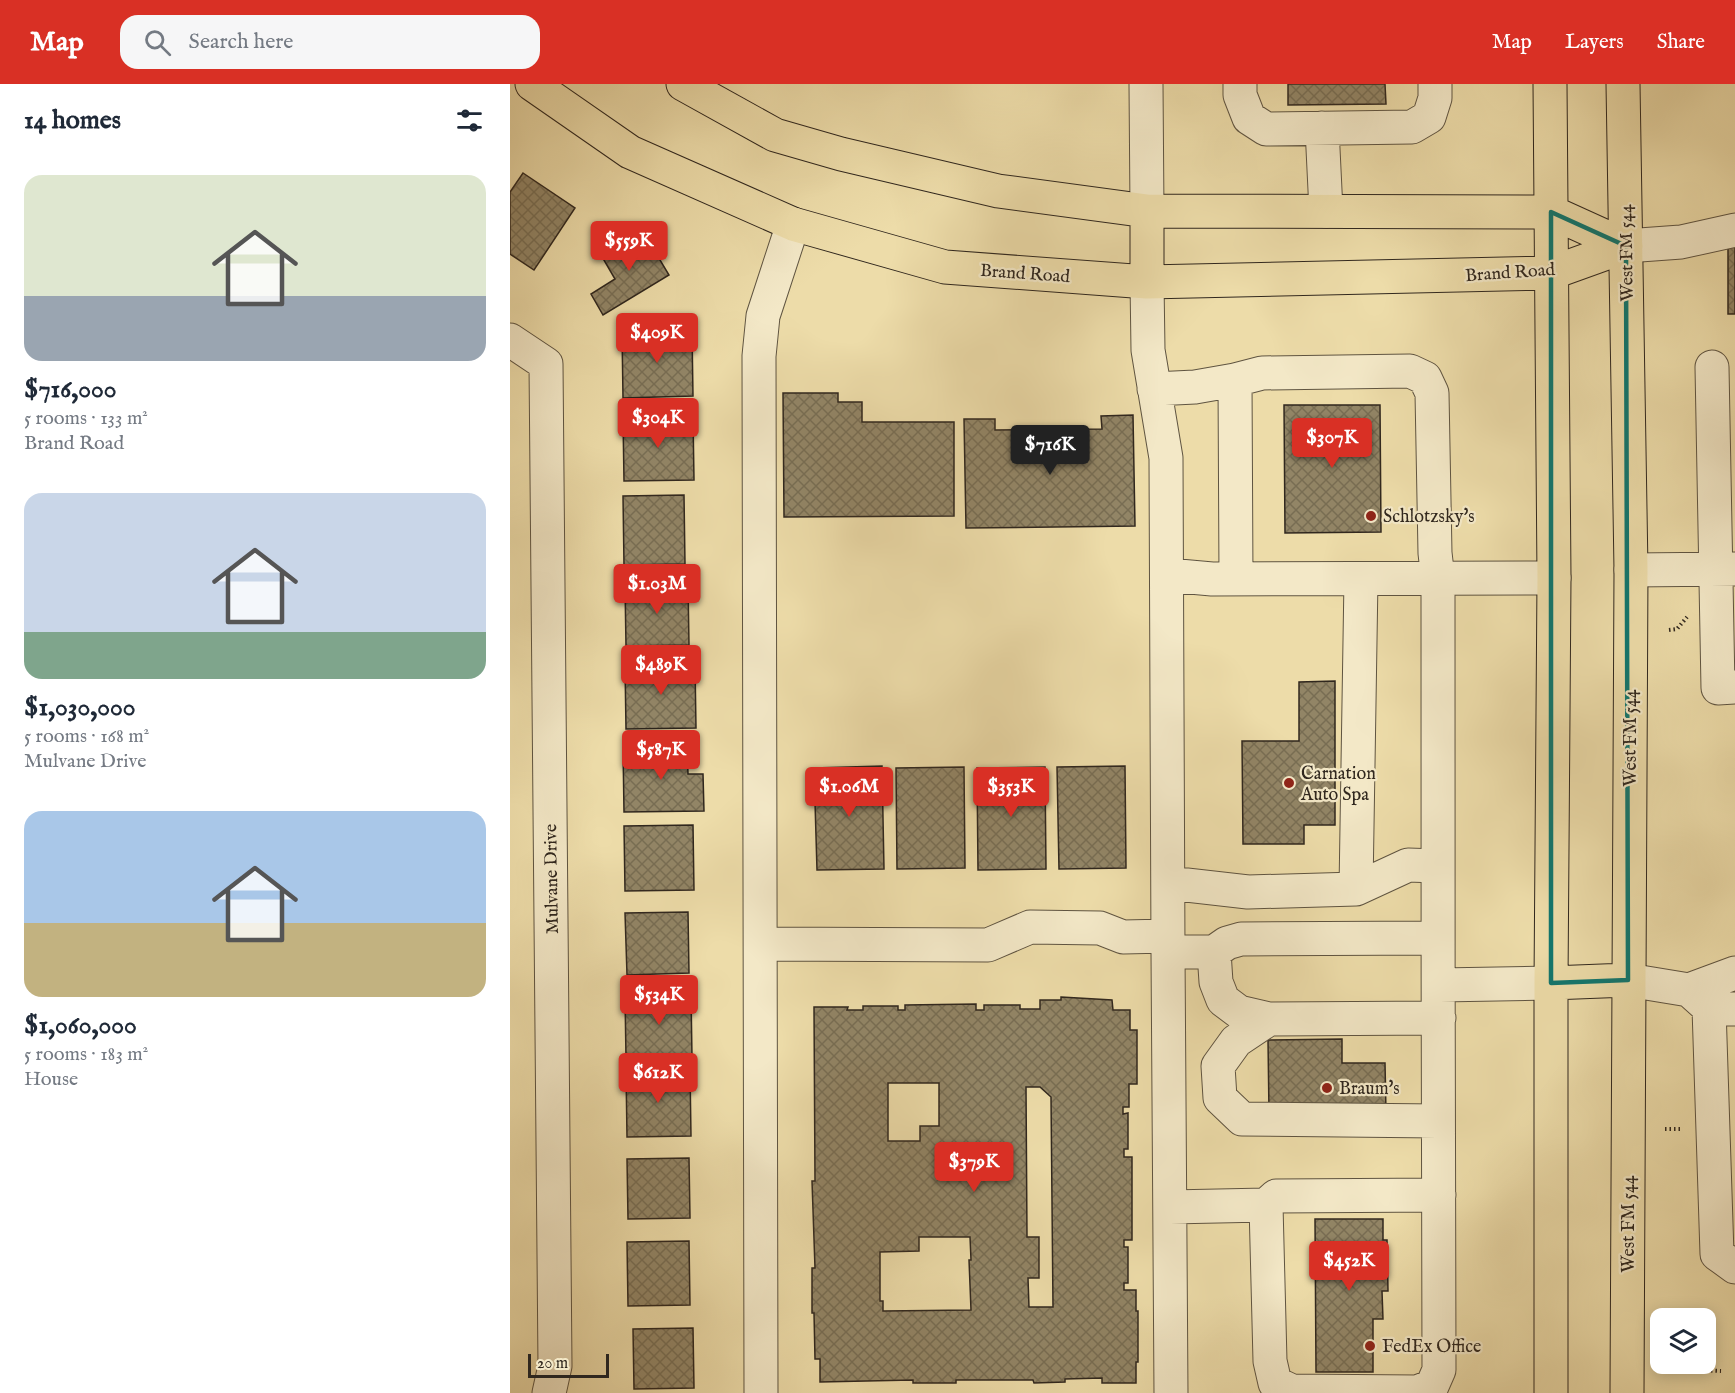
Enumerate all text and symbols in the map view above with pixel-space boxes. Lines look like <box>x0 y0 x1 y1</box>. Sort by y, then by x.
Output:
search box <box>120 15 540 69</box>
text: Map <box>30 25 84 60</box>
icon: search <box>141 26 174 59</box>
text: Search here <box>189 28 293 56</box>
text: Map <box>1492 29 1532 56</box>
text: Layers <box>1565 29 1624 56</box>
text: Share <box>1657 29 1705 56</box>
text: 14 homes <box>24 104 121 137</box>
icon: filters <box>453 104 486 137</box>
street label: West FM 544 <box>1615 204 1640 302</box>
icon: home <box>201 214 309 322</box>
pin: $559K <box>587 221 671 272</box>
text: $559K <box>605 228 653 253</box>
street label: Brand Road <box>1464 259 1556 288</box>
street label: Brand Road <box>979 260 1071 289</box>
pin: $409K <box>615 313 699 364</box>
text: $409K <box>630 320 684 345</box>
text: $716,000 <box>24 373 116 406</box>
pin: $304K <box>616 398 700 449</box>
text: $304K <box>632 405 684 430</box>
text: 5 rooms · 133 m² <box>24 406 148 431</box>
pin: $307K <box>1290 418 1374 469</box>
pin: $716K <box>1008 425 1092 476</box>
text: $307K <box>1306 425 1358 450</box>
text: Brand Road <box>24 431 124 456</box>
text: $716K <box>1025 432 1075 457</box>
place label: Schlotzsky's <box>1383 506 1475 529</box>
marker: Schlotzsky's <box>1364 509 1378 523</box>
icon: home <box>201 532 309 640</box>
pin: $1.03M <box>608 564 706 615</box>
text: $1.03M <box>628 571 686 596</box>
pin: $489K <box>619 645 703 696</box>
text: $489K <box>635 652 687 677</box>
street label: West FM 544 <box>1620 689 1643 787</box>
text: $1,030,000 <box>24 691 136 724</box>
text: 5 rooms · 168 m² <box>24 724 149 749</box>
pin: $587K <box>619 730 703 781</box>
text: $587K <box>636 737 686 762</box>
text: Mulvane Drive <box>24 749 146 774</box>
place label: Carnation Auto Spa <box>1300 763 1376 807</box>
pin: $1.06M <box>800 767 898 818</box>
pin: $353K <box>969 767 1053 818</box>
text: $1.06M <box>819 774 879 799</box>
text: $353K <box>987 774 1035 799</box>
marker: Carnation Auto Spa <box>1282 776 1296 790</box>
street label: Mulvane Drive <box>540 824 565 934</box>
icon: home <box>201 850 309 958</box>
pin: $534K <box>617 975 701 1026</box>
text: $534K <box>634 982 684 1007</box>
text: $1,060,000 <box>24 1009 137 1042</box>
text: 5 rooms · 183 m² <box>24 1042 148 1067</box>
pin: $612K <box>616 1053 700 1104</box>
text: $612K <box>633 1060 683 1085</box>
text: House <box>24 1067 78 1092</box>
place label: Braum's <box>1339 1078 1400 1101</box>
marker: Braum's <box>1320 1081 1334 1095</box>
pin: $379K <box>932 1142 1016 1193</box>
text: $379K <box>948 1149 1000 1174</box>
street label: West FM 544 <box>1618 1175 1641 1273</box>
pin: $452K <box>1307 1241 1391 1292</box>
text: $452K <box>1323 1248 1375 1273</box>
map controls <box>1650 1308 1716 1374</box>
button: layers <box>1650 1308 1716 1374</box>
place label: FedEx Office <box>1382 1336 1481 1359</box>
marker: FedEx Office <box>1363 1339 1377 1353</box>
scale bar <box>528 1351 609 1378</box>
text: 20 m <box>537 1354 568 1374</box>

